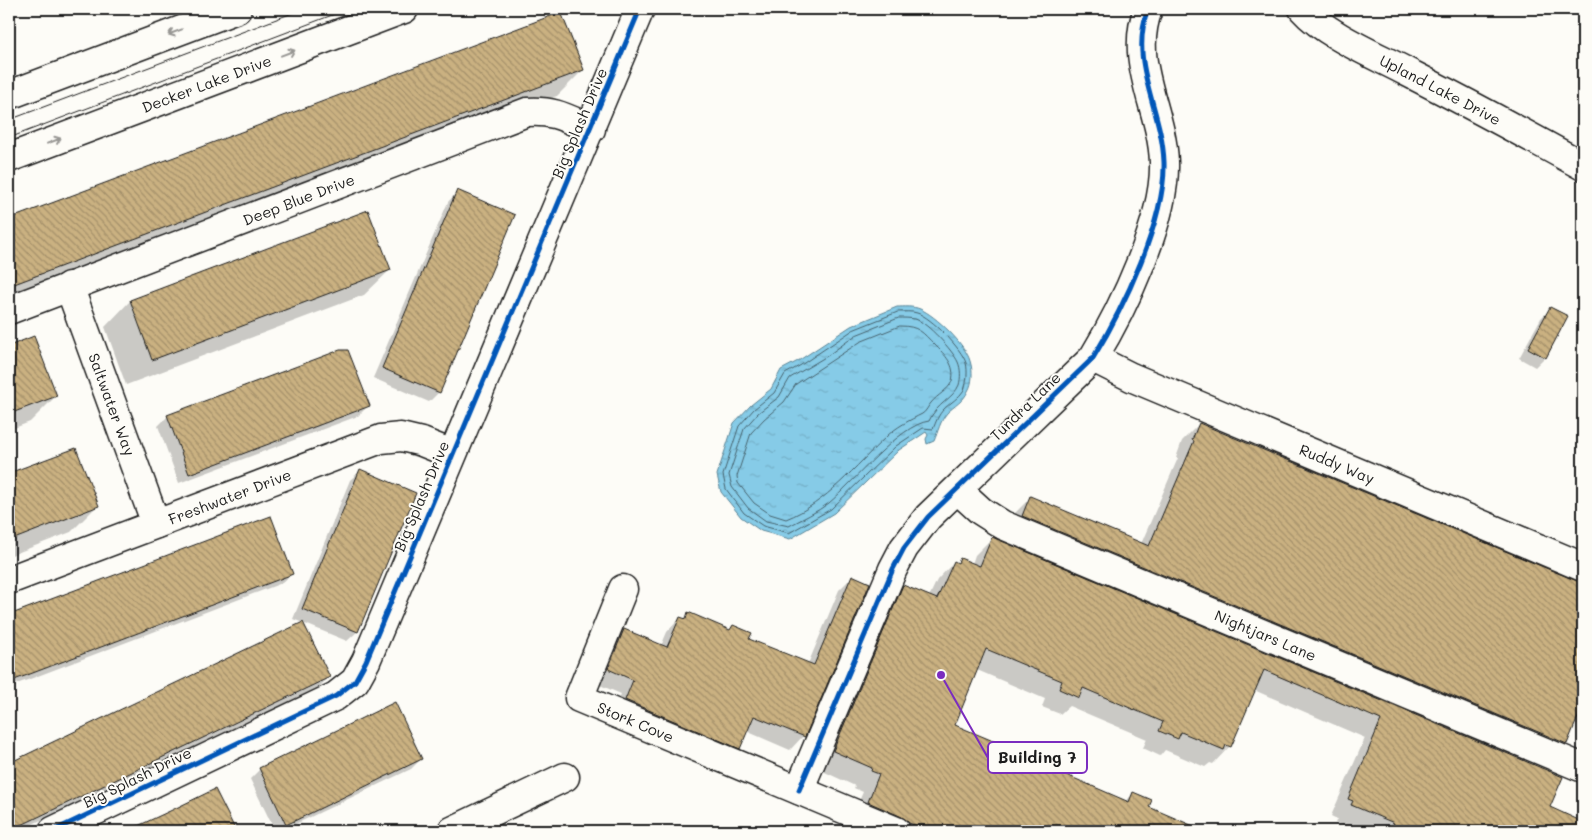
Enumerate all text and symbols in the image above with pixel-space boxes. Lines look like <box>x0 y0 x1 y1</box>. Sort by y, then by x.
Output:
one-way arrow <box>168 28 183 37</box>
one-way arrow <box>280 48 295 57</box>
street label: Decker Lake Drive <box>139 50 274 117</box>
street label: Upland Lake Drive <box>1377 50 1505 129</box>
street label: Big Splash Drive <box>547 65 611 181</box>
one-way arrow <box>46 136 62 145</box>
street label: Deep Blue Drive <box>240 169 357 230</box>
street label: Saltwater Way <box>84 350 140 459</box>
street label: Tundra Lane <box>985 367 1065 445</box>
street label: Big Splash Drive <box>389 438 453 554</box>
street label: Ruddy Way <box>1296 439 1378 488</box>
street label: Freshwater Drive <box>165 464 294 529</box>
street label: Nightjars Lane <box>1212 605 1319 665</box>
street label: Stork Cove <box>594 697 677 747</box>
street label: Big Splash Drive <box>79 742 195 812</box>
callout: Building 7 <box>988 742 1087 773</box>
text: Building 7 <box>998 746 1076 767</box>

